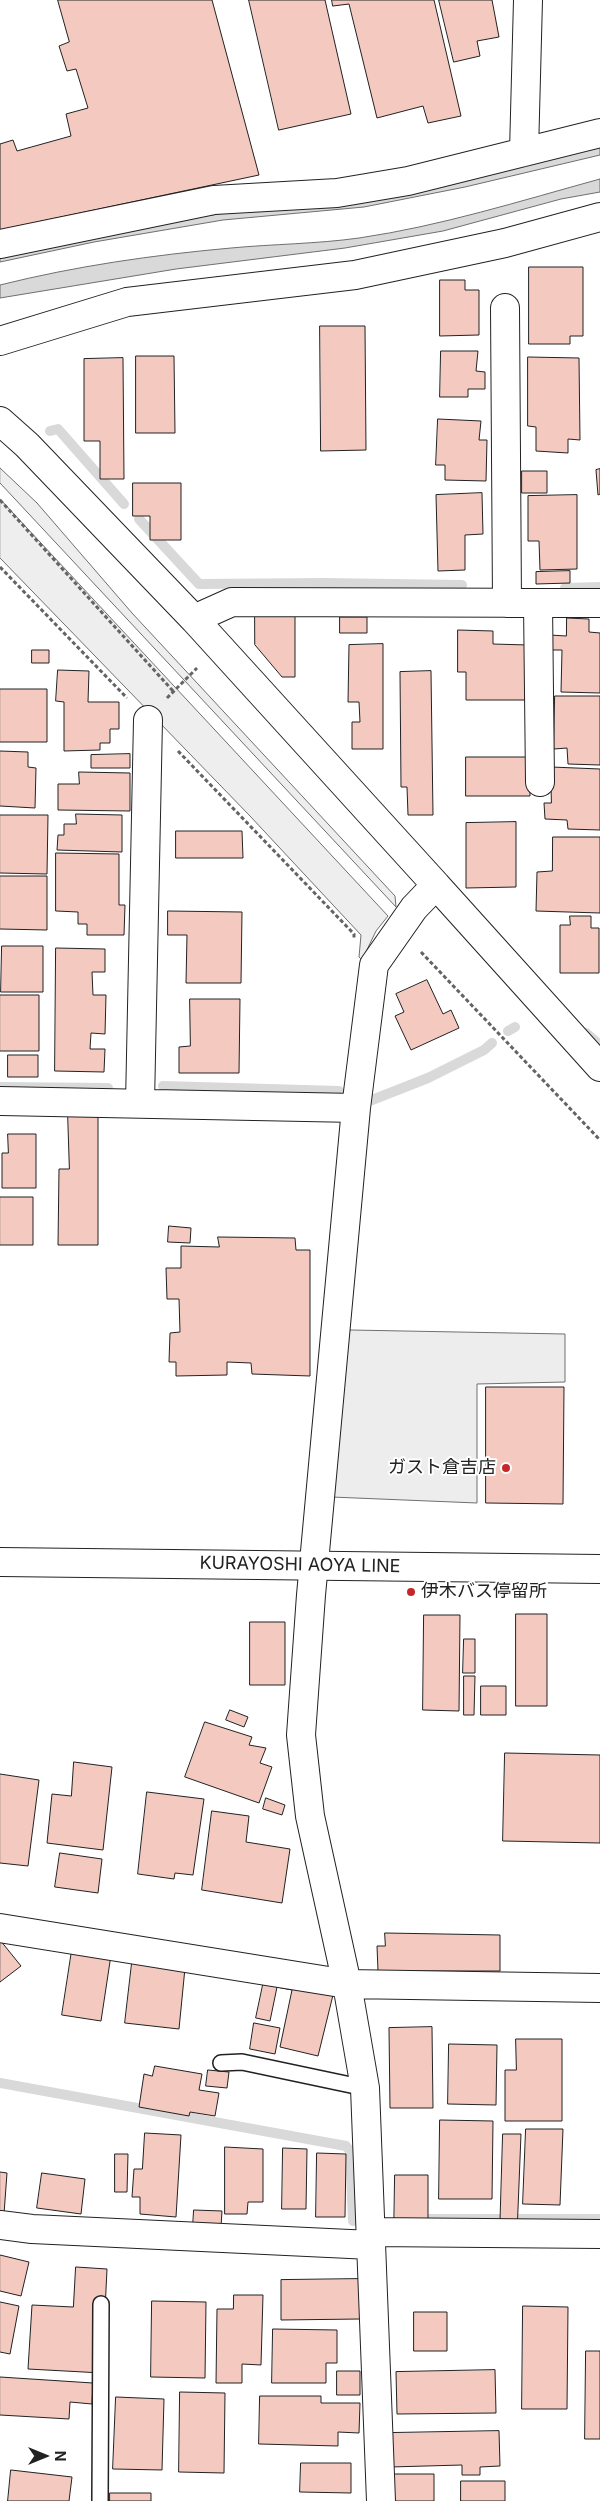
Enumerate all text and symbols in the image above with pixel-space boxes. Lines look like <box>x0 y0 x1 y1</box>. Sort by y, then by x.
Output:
place label: ガスト倉吉店 <box>388 1457 496 1479</box>
marker: ガスト倉吉店 <box>500 1462 512 1474</box>
street label: KURAYOSHI AOYA LINE <box>199 1552 401 1578</box>
place label: 伊木バス停留所 <box>421 1581 547 1603</box>
marker: 伊木バス停留所 <box>405 1586 417 1598</box>
north arrow <box>20 2431 70 2481</box>
text: N <box>52 2451 69 2461</box>

